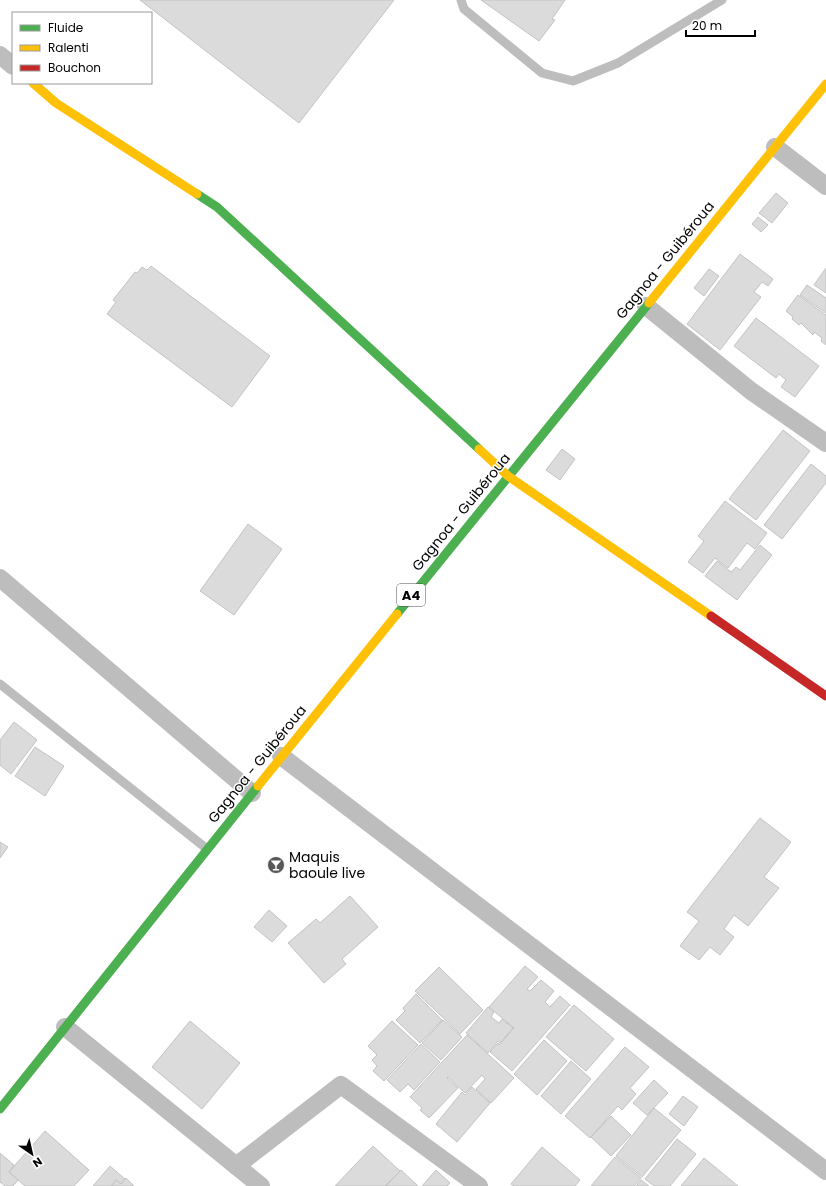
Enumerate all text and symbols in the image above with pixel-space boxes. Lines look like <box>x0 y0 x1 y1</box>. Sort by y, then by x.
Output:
legend <box>12 12 152 84</box>
scale bar <box>686 12 755 38</box>
text: 20 m <box>692 17 722 34</box>
text: Fluide <box>48 19 83 36</box>
text: Ralenti <box>48 39 89 56</box>
text: Bouchon <box>48 59 101 76</box>
street label: Gagnoa - Guibéroua <box>611 197 719 323</box>
street label: Gagnoa - Guibéroua <box>407 449 515 575</box>
road number: A4 <box>397 584 425 606</box>
street label: Gagnoa - Guibéroua <box>203 701 311 827</box>
place label: Maquis baoule live <box>289 847 365 883</box>
bar icon: Maquis baoule live <box>266 855 286 875</box>
north arrow <box>12 1134 52 1174</box>
text: N <box>30 1153 45 1171</box>

